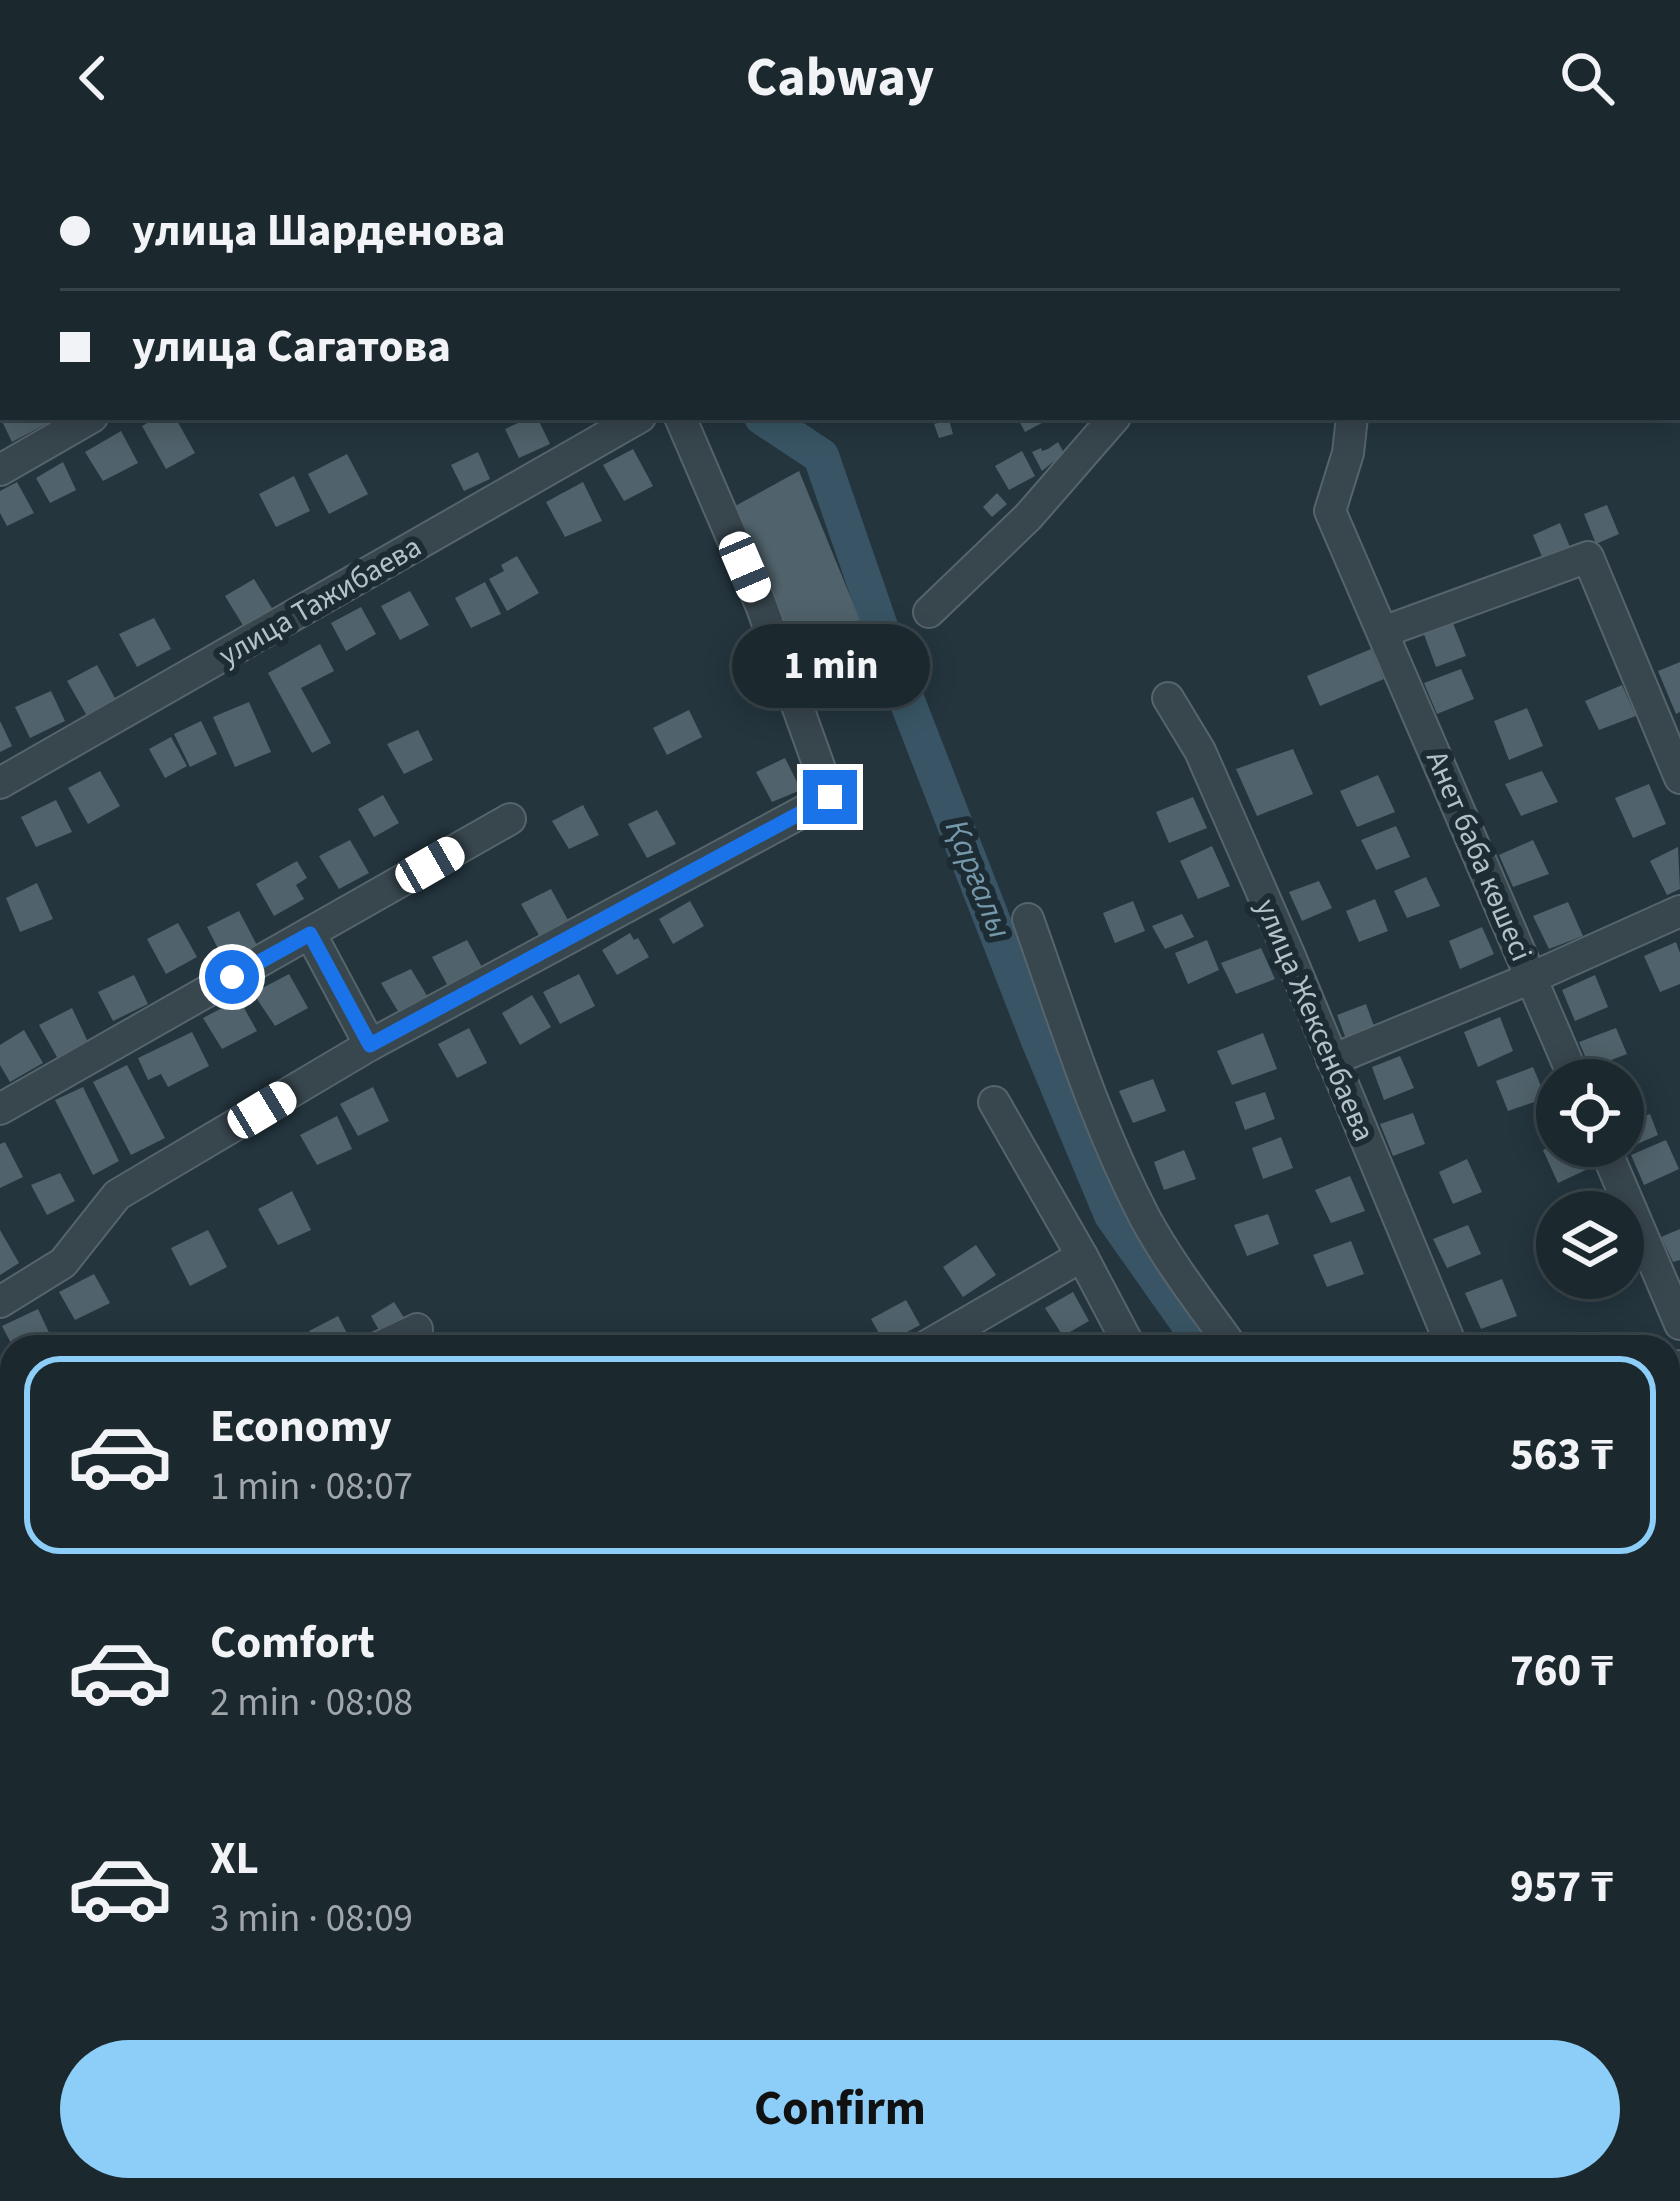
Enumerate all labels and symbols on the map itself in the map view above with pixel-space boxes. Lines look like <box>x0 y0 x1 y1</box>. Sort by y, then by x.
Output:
street label: улица Тажибаева <box>211 525 429 677</box>
car <box>714 527 776 607</box>
callout: 1 min <box>731 623 929 707</box>
street label: Анет баба көшесі <box>1415 744 1543 968</box>
route end <box>803 770 857 824</box>
water label: Қарғалы <box>933 813 1023 945</box>
car <box>390 831 470 899</box>
street label: улица Жексенбаева <box>1244 892 1386 1148</box>
route start <box>205 950 259 1004</box>
car <box>222 1076 302 1144</box>

